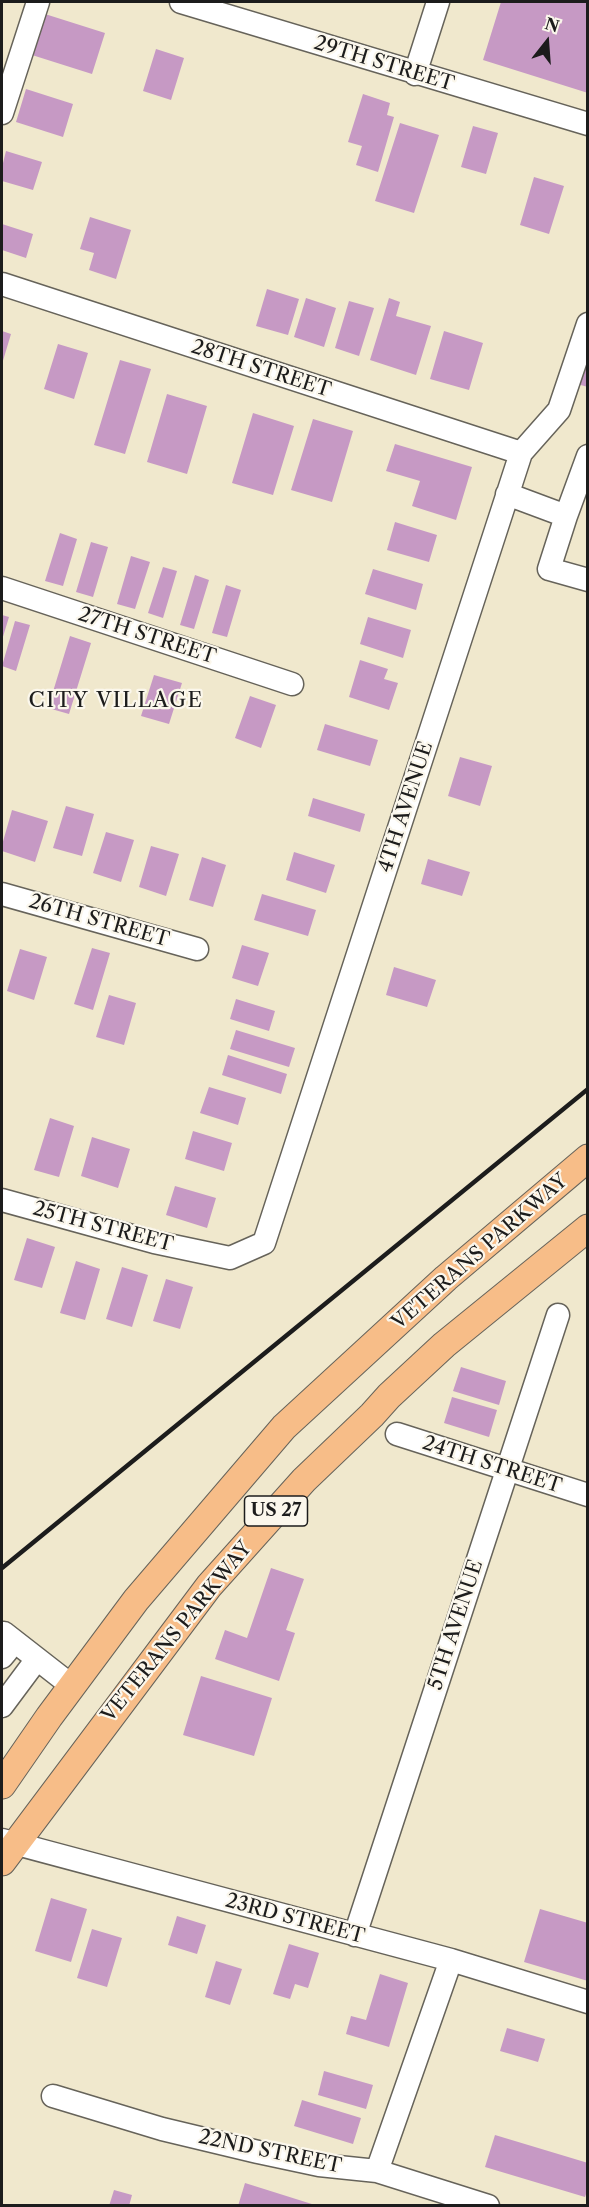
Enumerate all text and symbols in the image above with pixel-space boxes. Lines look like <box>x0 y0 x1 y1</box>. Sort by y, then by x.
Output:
north arrow <box>517 12 577 72</box>
text: N <box>543 13 562 36</box>
street label: 29TH STREET <box>311 31 457 97</box>
street label: 28TH STREET <box>188 335 334 403</box>
street label: 27TH STREET <box>75 603 219 669</box>
district label: CITY VILLAGE <box>28 688 204 714</box>
street label: 4TH AVENUE <box>374 739 438 875</box>
street label: 26TH STREET <box>26 890 172 952</box>
street label: VETERANS PARKWAY <box>387 1169 573 1335</box>
street label: 25TH STREET <box>30 1197 176 1257</box>
street label: 24TH STREET <box>420 1431 564 1499</box>
road number: US 27 <box>244 1496 308 1526</box>
street label: VETERANS PARKWAY <box>97 1537 257 1727</box>
street label: 5TH AVENUE <box>424 1557 488 1693</box>
street label: 23RD STREET <box>223 1889 367 1949</box>
street label: 22ND STREET <box>196 2125 344 2179</box>

